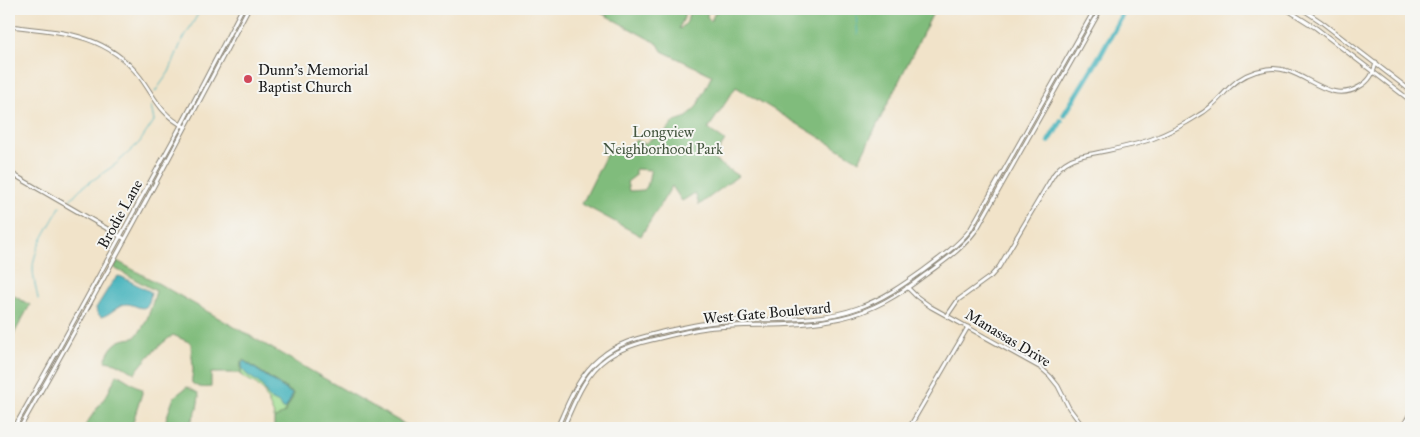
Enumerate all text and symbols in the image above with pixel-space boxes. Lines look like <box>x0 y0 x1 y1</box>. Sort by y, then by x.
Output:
place label: Dunn's Memorial Baptist Church <box>258 61 369 96</box>
marker: Dunn's Memorial Baptist Church <box>242 73 254 85</box>
park label: Longview Neighborhood Park <box>603 123 723 158</box>
street label: Brodie Lane <box>94 176 146 252</box>
street label: West Gate Boulevard <box>702 298 832 328</box>
street label: Manassas Drive <box>962 305 1054 371</box>

